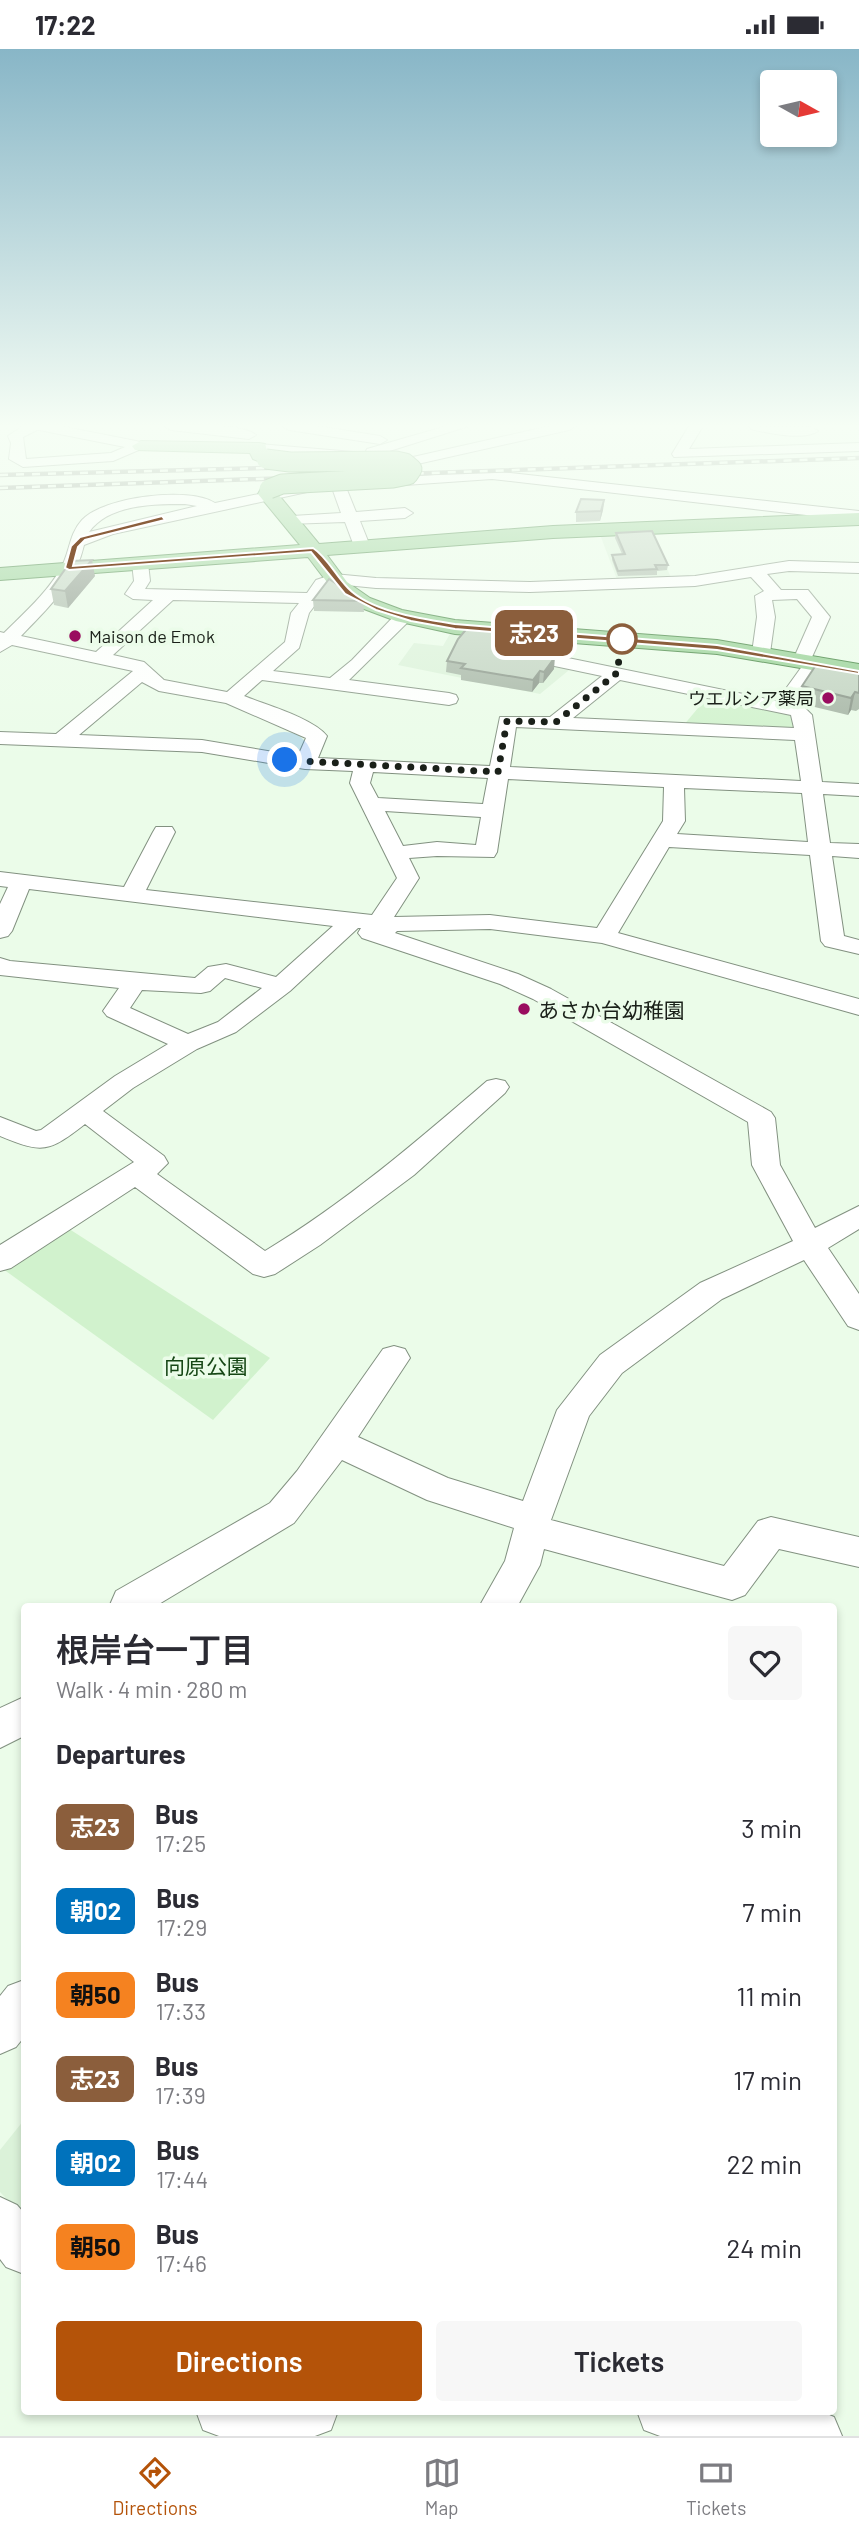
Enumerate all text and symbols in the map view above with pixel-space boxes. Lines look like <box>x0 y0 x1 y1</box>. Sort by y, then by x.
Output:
text: 17:22 <box>35 9 96 40</box>
north arrow <box>760 70 836 147</box>
map controls <box>760 70 837 147</box>
line badge: 志23 <box>494 610 574 656</box>
text: 志23 <box>509 618 559 647</box>
unlabelled marker <box>607 624 637 654</box>
place label: Maison de Emok <box>89 625 215 647</box>
marker: Maison de Emok <box>67 628 83 644</box>
place label: ウエルシア薬局 <box>688 687 814 709</box>
marker: ウエルシア薬局 <box>820 690 836 706</box>
your location <box>267 742 302 777</box>
place label: あさか台幼稚園 <box>538 997 685 1022</box>
marker: あさか台幼稚園 <box>516 1001 532 1017</box>
park label: 向原公園 <box>164 1353 248 1378</box>
button: heart <box>728 1626 802 1700</box>
text: 根岸台一丁目 <box>56 1629 254 1669</box>
text: Walk · 4 min · 280 m <box>56 1675 247 1703</box>
text: Departures <box>56 1738 186 1769</box>
text: Bus <box>155 1798 198 1829</box>
text: 志23 <box>70 1812 120 1841</box>
text: 3 min <box>741 1812 802 1843</box>
text: 17:25 <box>155 1829 206 1857</box>
text: Bus <box>156 1882 199 1913</box>
text: 朝02 <box>70 1896 121 1925</box>
text: 7 min <box>742 1896 802 1927</box>
text: 17:29 <box>156 1913 207 1941</box>
text: Bus <box>156 1966 199 1997</box>
text: 朝50 <box>70 1980 121 2009</box>
text: 11 min <box>736 1980 802 2011</box>
text: 17:33 <box>156 1997 206 2025</box>
text: Bus <box>155 2050 198 2081</box>
text: 志23 <box>70 2064 120 2093</box>
text: 17 min <box>733 2064 802 2095</box>
text: 17:39 <box>155 2081 206 2109</box>
text: Bus <box>156 2134 199 2165</box>
text: 朝02 <box>70 2148 121 2177</box>
text: 22 min <box>727 2148 802 2179</box>
text: 17:44 <box>156 2165 208 2193</box>
text: Bus <box>156 2218 199 2249</box>
text: 朝50 <box>70 2232 121 2261</box>
text: 24 min <box>726 2232 802 2263</box>
text: 17:46 <box>156 2249 207 2277</box>
button: Directions <box>56 2321 422 2401</box>
button: Tickets <box>436 2321 802 2401</box>
tab: Directions <box>113 2454 198 2519</box>
tab: Map <box>423 2454 461 2519</box>
tab: Tickets <box>686 2454 746 2519</box>

